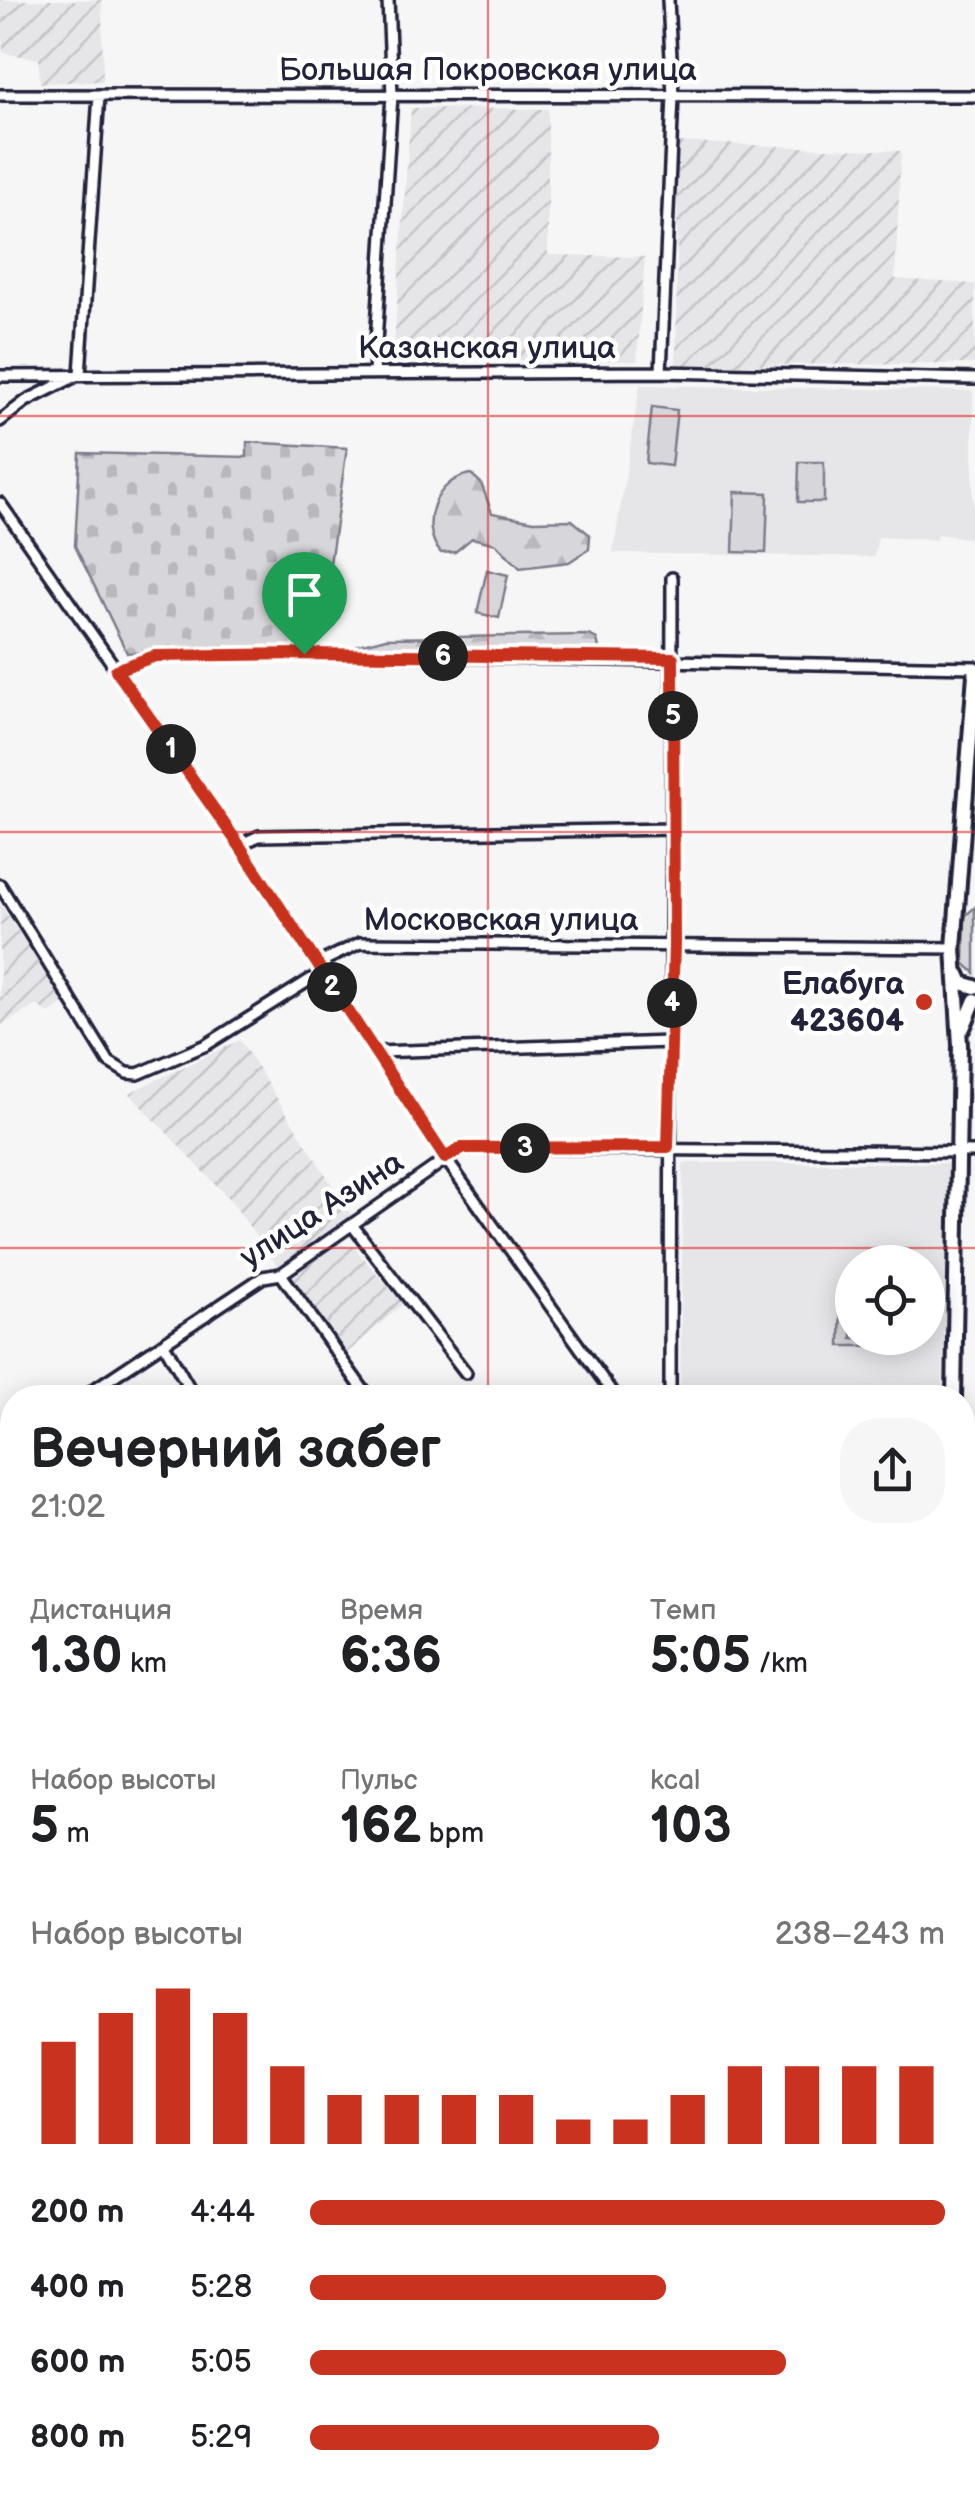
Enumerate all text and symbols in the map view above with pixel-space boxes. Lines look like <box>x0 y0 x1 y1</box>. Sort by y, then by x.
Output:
street label: Большая Покровская улица <box>279 51 697 90</box>
street label: Казанская улица <box>358 329 616 368</box>
pin <box>262 552 347 655</box>
icon: arrive <box>277 567 332 622</box>
pin: 6 <box>418 631 468 681</box>
text: 6 <box>435 639 451 672</box>
pin: 5 <box>648 691 698 741</box>
text: 5 <box>665 699 681 732</box>
pin: 1 <box>146 724 196 774</box>
text: 1 <box>165 732 177 765</box>
street label: Московская улица <box>363 901 639 940</box>
pin: 2 <box>307 962 357 1012</box>
place label: Елабуга 423604 <box>782 965 904 1041</box>
text: 2 <box>324 970 340 1003</box>
pin: 4 <box>647 978 697 1028</box>
text: 4 <box>664 986 680 1019</box>
marker: Елабуга 423604 <box>913 991 935 1013</box>
pin: 3 <box>500 1123 550 1173</box>
text: 3 <box>517 1131 533 1164</box>
street label: улица Азина <box>233 1143 411 1277</box>
map controls <box>835 1245 945 1355</box>
button: locate <box>835 1245 945 1355</box>
text: Вечерний забег <box>30 1417 441 1484</box>
button: share <box>840 1418 945 1523</box>
text: 21:02 <box>30 1488 105 1527</box>
text: Дистанция <box>30 1594 172 1627</box>
text: Время <box>340 1594 423 1627</box>
text: Темп <box>650 1594 717 1627</box>
text: 1.30 <box>30 1627 122 1687</box>
text: 6:36 <box>340 1627 442 1687</box>
text: 5:05 <box>650 1627 751 1687</box>
text: km <box>122 1647 167 1680</box>
text: /km <box>751 1647 808 1680</box>
text: Набор высоты <box>30 1764 216 1797</box>
text: Пульс <box>340 1764 417 1797</box>
text: kcal <box>650 1764 700 1797</box>
text: 5 <box>30 1797 59 1857</box>
text: 162 <box>340 1797 421 1857</box>
text: 103 <box>650 1797 731 1857</box>
text: m <box>59 1817 90 1850</box>
text: bpm <box>421 1817 484 1850</box>
text: Набор высоты <box>30 1915 243 1954</box>
text: 238–243 m <box>775 1915 945 1954</box>
text: 200 m <box>30 2193 124 2232</box>
text: 4:44 <box>190 2193 255 2232</box>
text: 400 m <box>30 2268 125 2307</box>
text: 5:28 <box>190 2268 252 2307</box>
text: 600 m <box>30 2343 125 2382</box>
text: 5:05 <box>190 2343 252 2382</box>
text: 800 m <box>30 2418 125 2457</box>
text: 5:29 <box>190 2418 252 2457</box>

